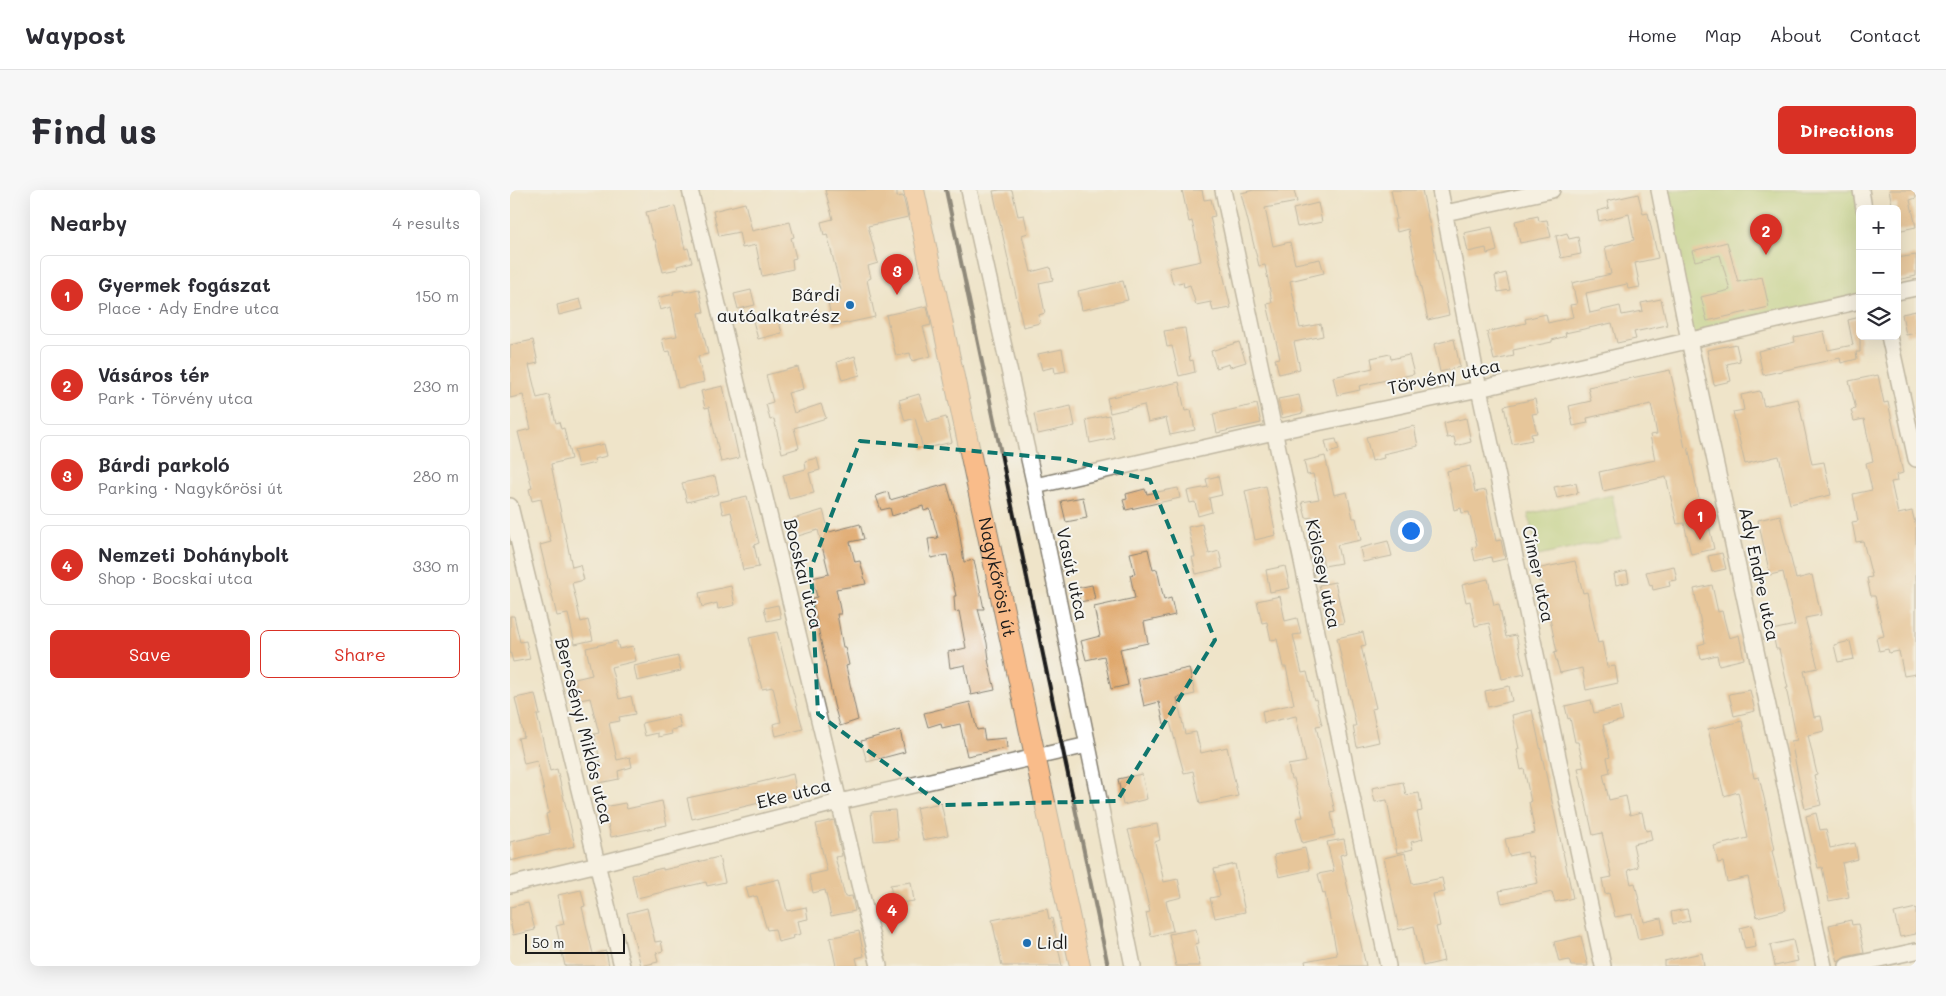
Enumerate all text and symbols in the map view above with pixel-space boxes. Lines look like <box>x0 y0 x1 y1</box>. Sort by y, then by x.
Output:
text: Waypost <box>25 19 126 50</box>
text: Home <box>1628 23 1677 47</box>
text: Map <box>1705 23 1741 47</box>
text: About <box>1769 23 1822 47</box>
text: Contact <box>1850 23 1921 47</box>
button: Directions <box>1778 106 1916 154</box>
text: Find us <box>30 107 157 153</box>
map controls <box>1856 205 1901 340</box>
button: + <box>1856 205 1901 250</box>
text: Nearby <box>50 209 127 236</box>
text: 4 results <box>392 212 460 233</box>
pin: 2 <box>1750 214 1782 255</box>
button: − <box>1856 250 1901 295</box>
pin: 3 <box>881 254 913 295</box>
text: Gyermek fogászat <box>98 272 271 297</box>
place label: Bárdi autóalkatrész <box>717 282 840 327</box>
text: 1 <box>63 285 71 306</box>
text: 150 m <box>415 285 459 306</box>
button: layers <box>1856 295 1901 340</box>
text: Place · Ady Endre utca <box>98 297 279 318</box>
marker: Bárdi autóalkatrész <box>844 299 856 311</box>
street label: Törvény utca <box>1385 352 1502 400</box>
text: Vásáros tér <box>98 362 209 387</box>
text: 2 <box>63 375 71 396</box>
text: 230 m <box>413 375 459 396</box>
text: Park · Törvény utca <box>98 387 253 408</box>
text: Bárdi parkoló <box>98 452 230 477</box>
text: 3 <box>62 465 72 486</box>
text: 280 m <box>413 465 459 486</box>
text: Parking · Nagykőrösi út <box>98 477 283 498</box>
pin: 1 <box>1684 499 1716 540</box>
street label: Ady Endre utca <box>1734 505 1786 643</box>
street label: Nagykőrösi út <box>973 515 1022 639</box>
street label: Bocskai utca <box>779 516 829 631</box>
street label: Kölcsey utca <box>1301 517 1347 631</box>
your location <box>1398 518 1424 544</box>
street label: Címer utca <box>1517 523 1561 624</box>
street label: Vasút utca <box>1051 525 1095 623</box>
text: Nemzeti Dohánybolt <box>98 542 289 567</box>
text: 4 <box>62 555 72 576</box>
text: 330 m <box>413 555 459 576</box>
text: Shop · Bocskai utca <box>98 567 253 588</box>
button: Save <box>50 630 250 678</box>
button: Share <box>260 630 460 678</box>
street label: Bercsényi Miklós utca <box>550 635 620 826</box>
street label: Eke utca <box>754 772 834 814</box>
pin: 4 <box>876 893 908 934</box>
place label: Lidl <box>1037 930 1068 954</box>
scale bar <box>525 931 625 954</box>
text: 50 m <box>532 933 564 952</box>
marker: Lidl <box>1021 937 1033 949</box>

